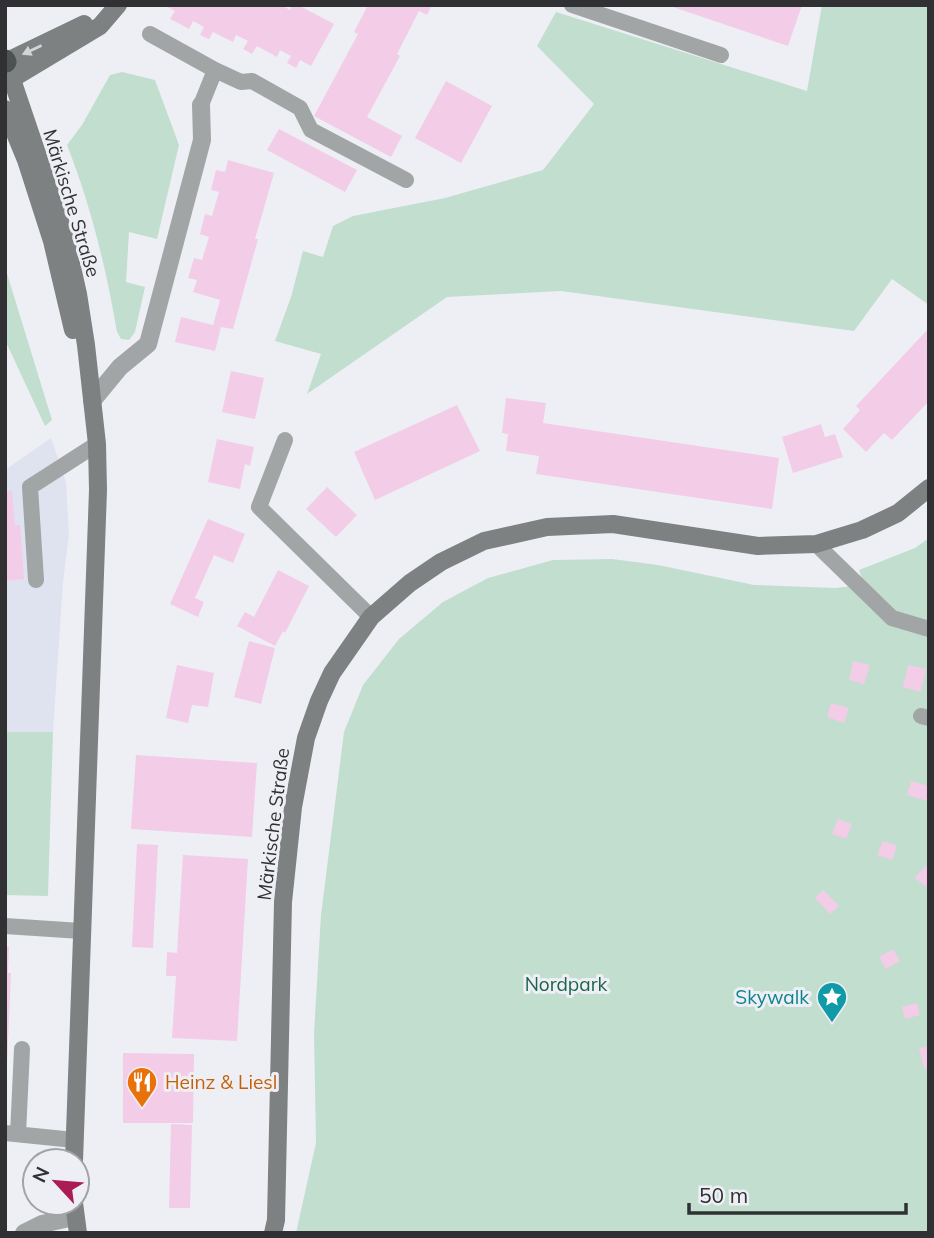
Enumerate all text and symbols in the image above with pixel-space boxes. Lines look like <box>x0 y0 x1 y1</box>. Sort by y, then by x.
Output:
one-way arrow <box>22 44 42 56</box>
street label: Märkische Straße <box>38 126 106 280</box>
street label: Märkische Straße <box>252 747 294 901</box>
park label: Nordpark <box>525 972 608 996</box>
place icon: Skywalk <box>815 980 849 1024</box>
place label: Skywalk <box>735 985 809 1009</box>
restaurant icon: Heinz & Liesl <box>125 1065 159 1109</box>
place label: Heinz & Liesl <box>165 1070 277 1094</box>
north arrow <box>21 1147 91 1217</box>
text: N <box>27 1163 55 1186</box>
scale bar <box>689 1172 906 1216</box>
text: 50 m <box>699 1182 748 1208</box>

